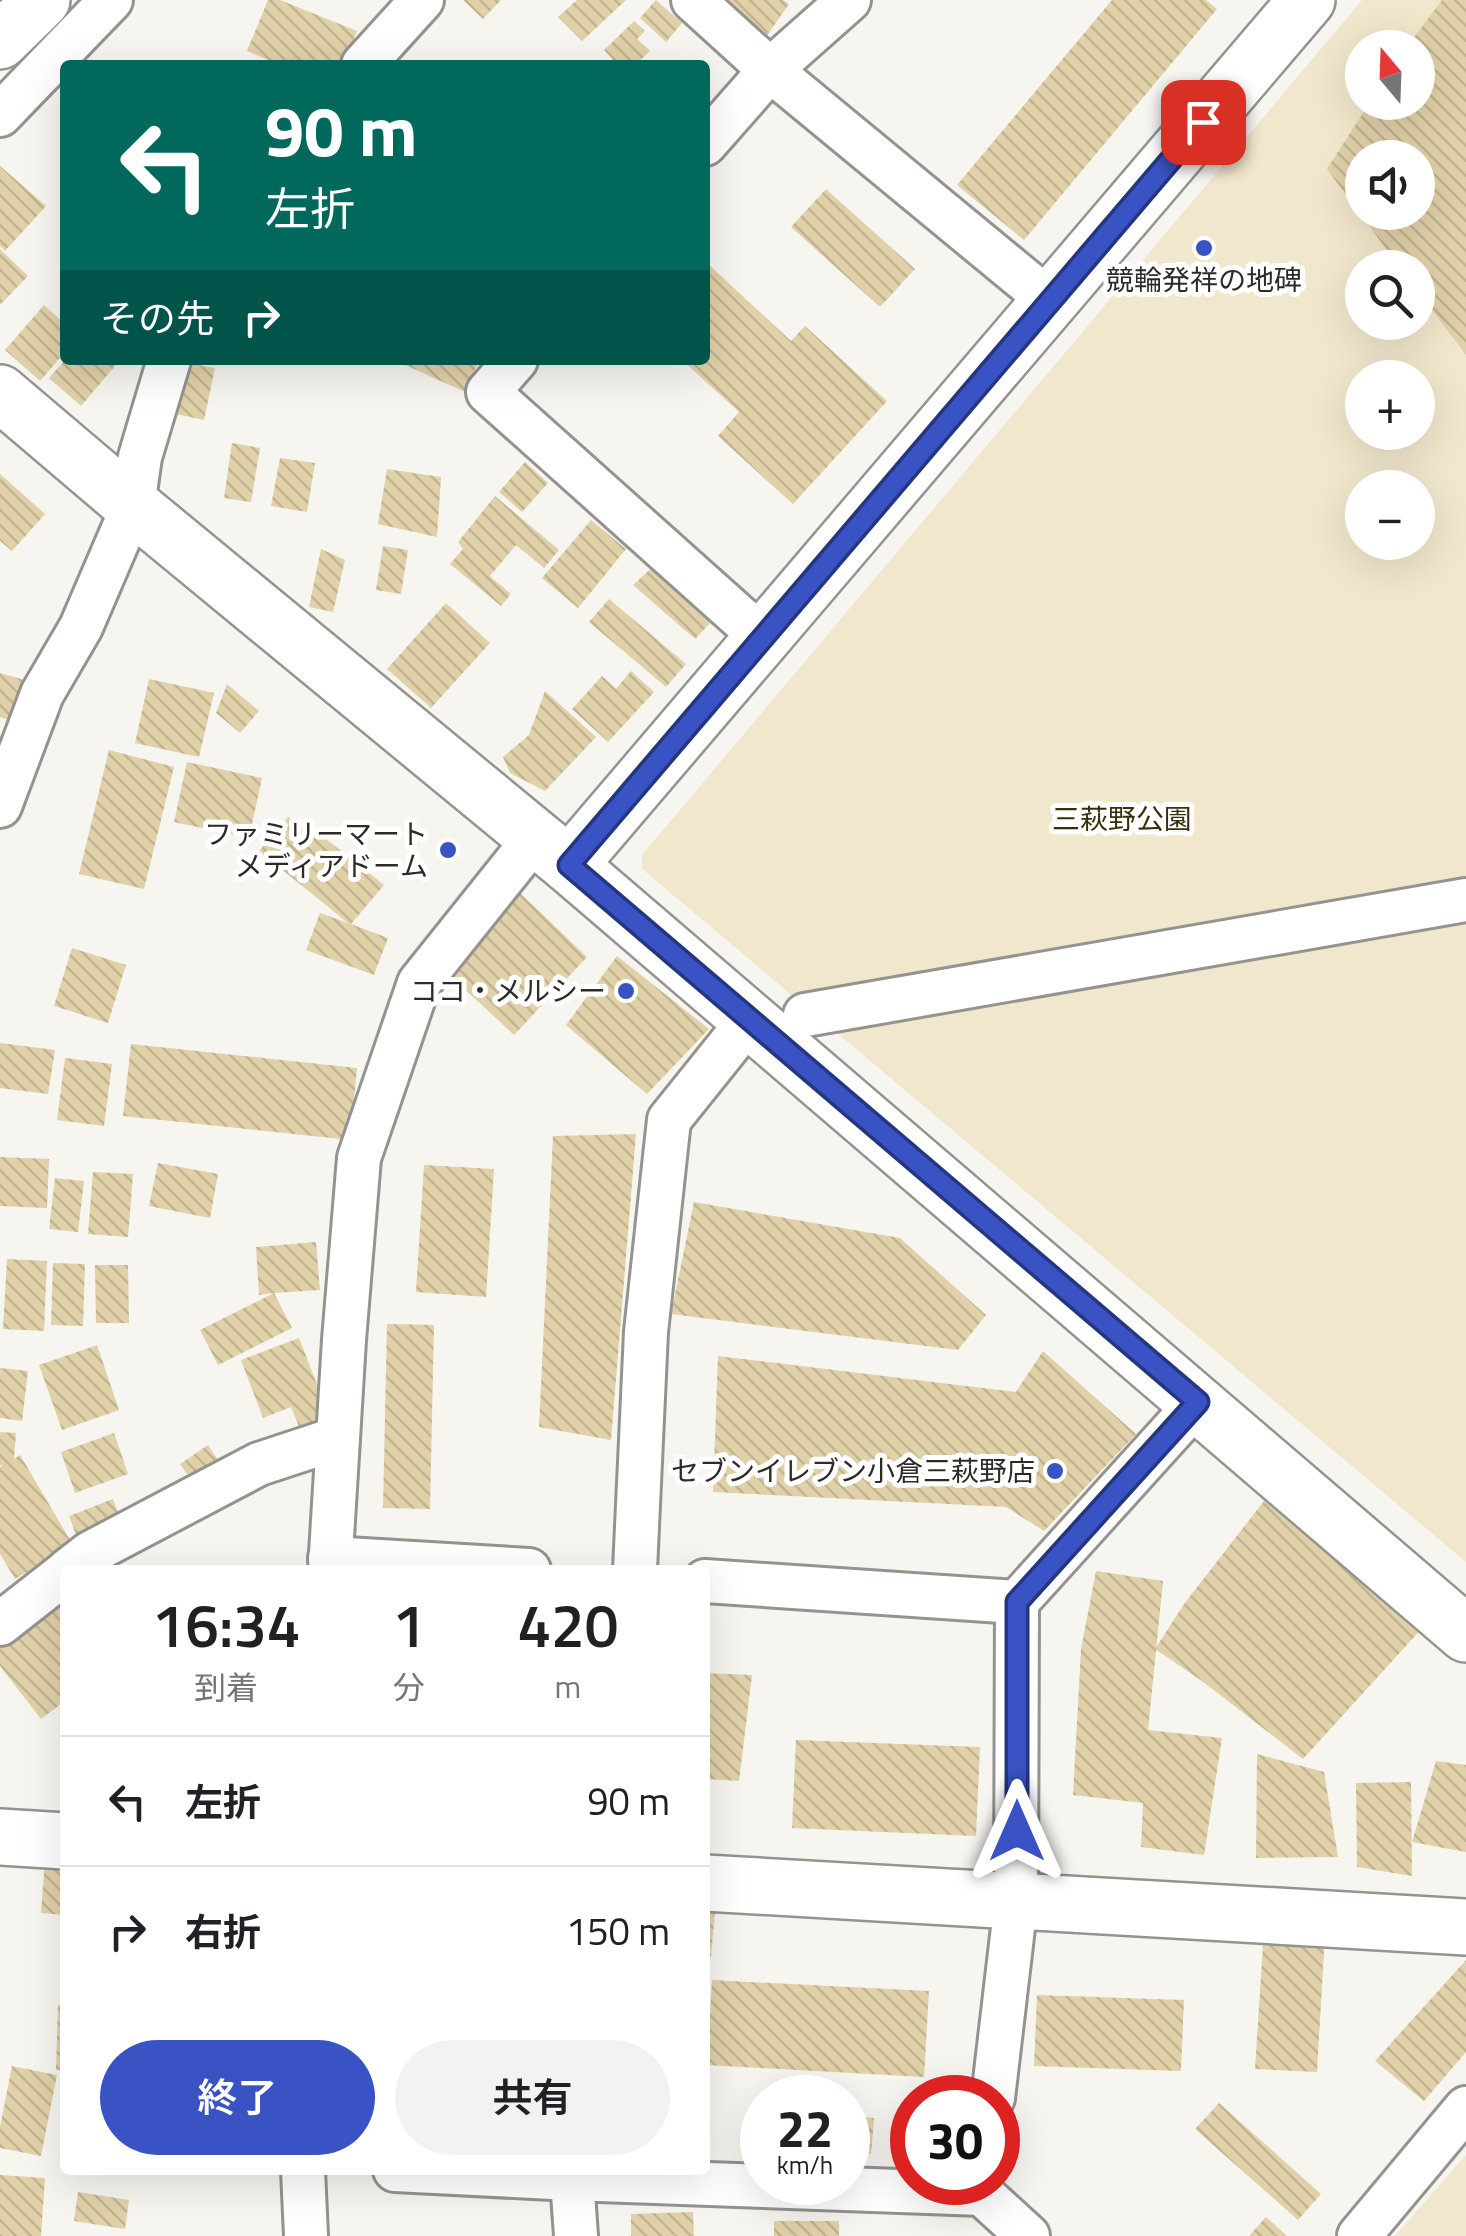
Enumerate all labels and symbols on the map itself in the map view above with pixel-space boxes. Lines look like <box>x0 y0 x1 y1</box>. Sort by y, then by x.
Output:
north arrow <box>1345 30 1435 120</box>
pin <box>1161 80 1246 165</box>
marker: 競輪発祥の地碑 <box>1193 237 1215 259</box>
place label: 競輪発祥の地碑 <box>1106 258 1302 301</box>
park label: 三萩野公園 <box>1052 797 1192 840</box>
place label: ファミリーマート メディアドーム <box>204 812 428 887</box>
marker: ファミリーマート メディアドーム <box>437 839 459 861</box>
place label: ココ・メルシー <box>410 969 606 1012</box>
marker: ココ・メルシー <box>615 980 637 1002</box>
place label: セブンイレブン小倉三萩野店 <box>671 1449 1035 1492</box>
marker: セブンイレブン小倉三萩野店 <box>1044 1460 1066 1482</box>
position arrow <box>965 1779 1069 1883</box>
speed limit sign: 30 <box>890 2075 1020 2205</box>

